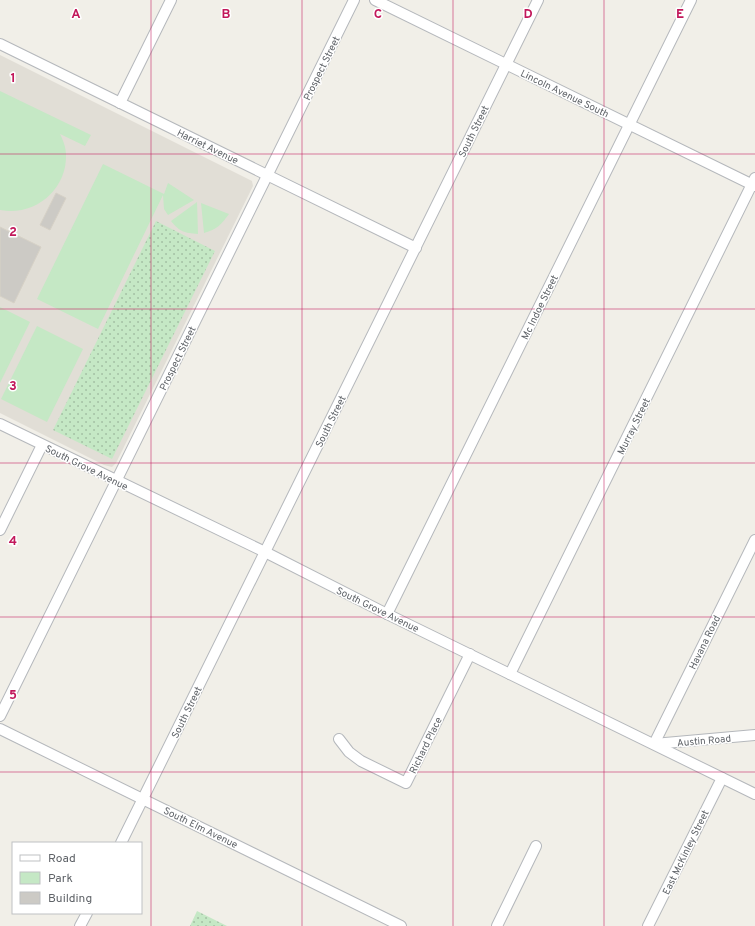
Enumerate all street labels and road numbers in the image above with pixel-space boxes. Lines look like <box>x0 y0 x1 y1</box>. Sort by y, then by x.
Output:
street label: Prospect Street <box>301 34 344 103</box>
street label: Lincoln Avenue South <box>518 67 611 121</box>
street label: South Street <box>456 103 493 160</box>
street label: Harriet Avenue <box>174 127 240 168</box>
street label: Mc Indoe Street <box>519 273 562 342</box>
street label: Prospect Street <box>157 324 200 393</box>
street label: South Street <box>313 393 350 450</box>
street label: Murray Street <box>615 396 654 457</box>
street label: South Grove Avenue <box>43 443 130 494</box>
street label: South Grove Avenue <box>334 585 421 636</box>
street label: Havana Road <box>687 613 724 672</box>
street label: South Street <box>169 684 206 741</box>
street label: Richard Place <box>407 715 446 776</box>
street label: Austin Road <box>677 733 732 750</box>
street label: South Elm Avenue <box>161 805 240 852</box>
street label: East McKinley Street <box>660 808 713 897</box>

